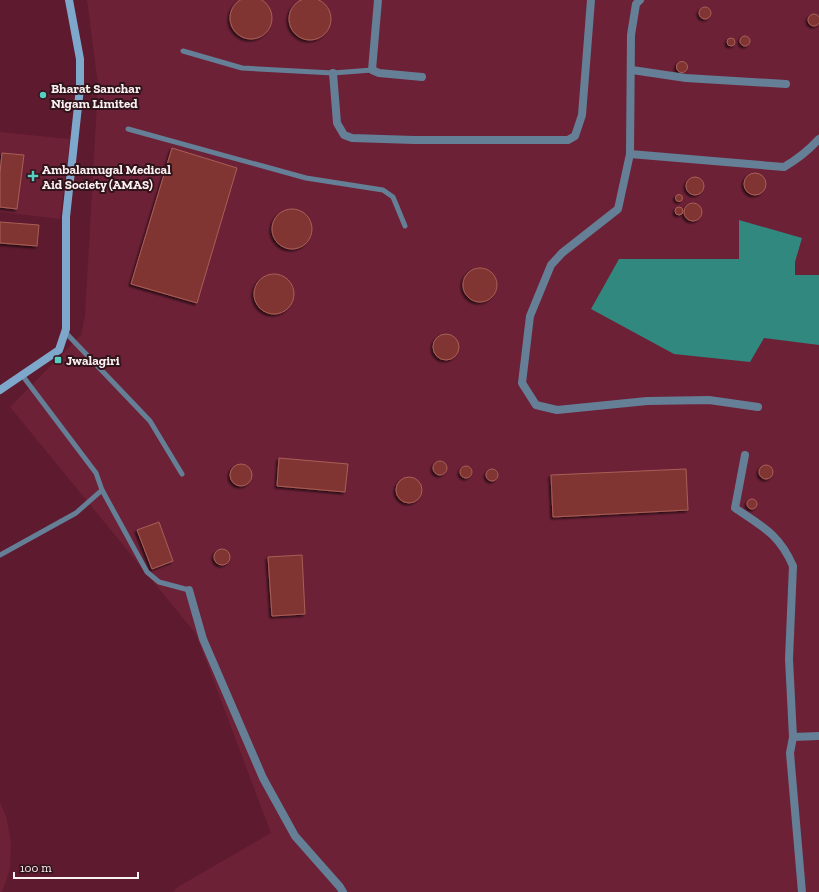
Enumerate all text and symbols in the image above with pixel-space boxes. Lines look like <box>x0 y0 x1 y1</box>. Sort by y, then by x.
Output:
place label: Bharat Sanchar Nigam Limited <box>51 81 141 111</box>
marker: Bharat Sanchar Nigam Limited <box>38 90 48 100</box>
place label: Ambalamugal Medical Aid Society (AMAS) <box>42 162 171 192</box>
marker: Ambalamugal Medical Aid Society (AMAS) <box>27 170 39 182</box>
place label: Jwalagiri <box>66 353 120 368</box>
marker: Jwalagiri <box>53 355 63 365</box>
scale bar <box>14 854 138 880</box>
text: 100 m <box>20 861 52 875</box>

